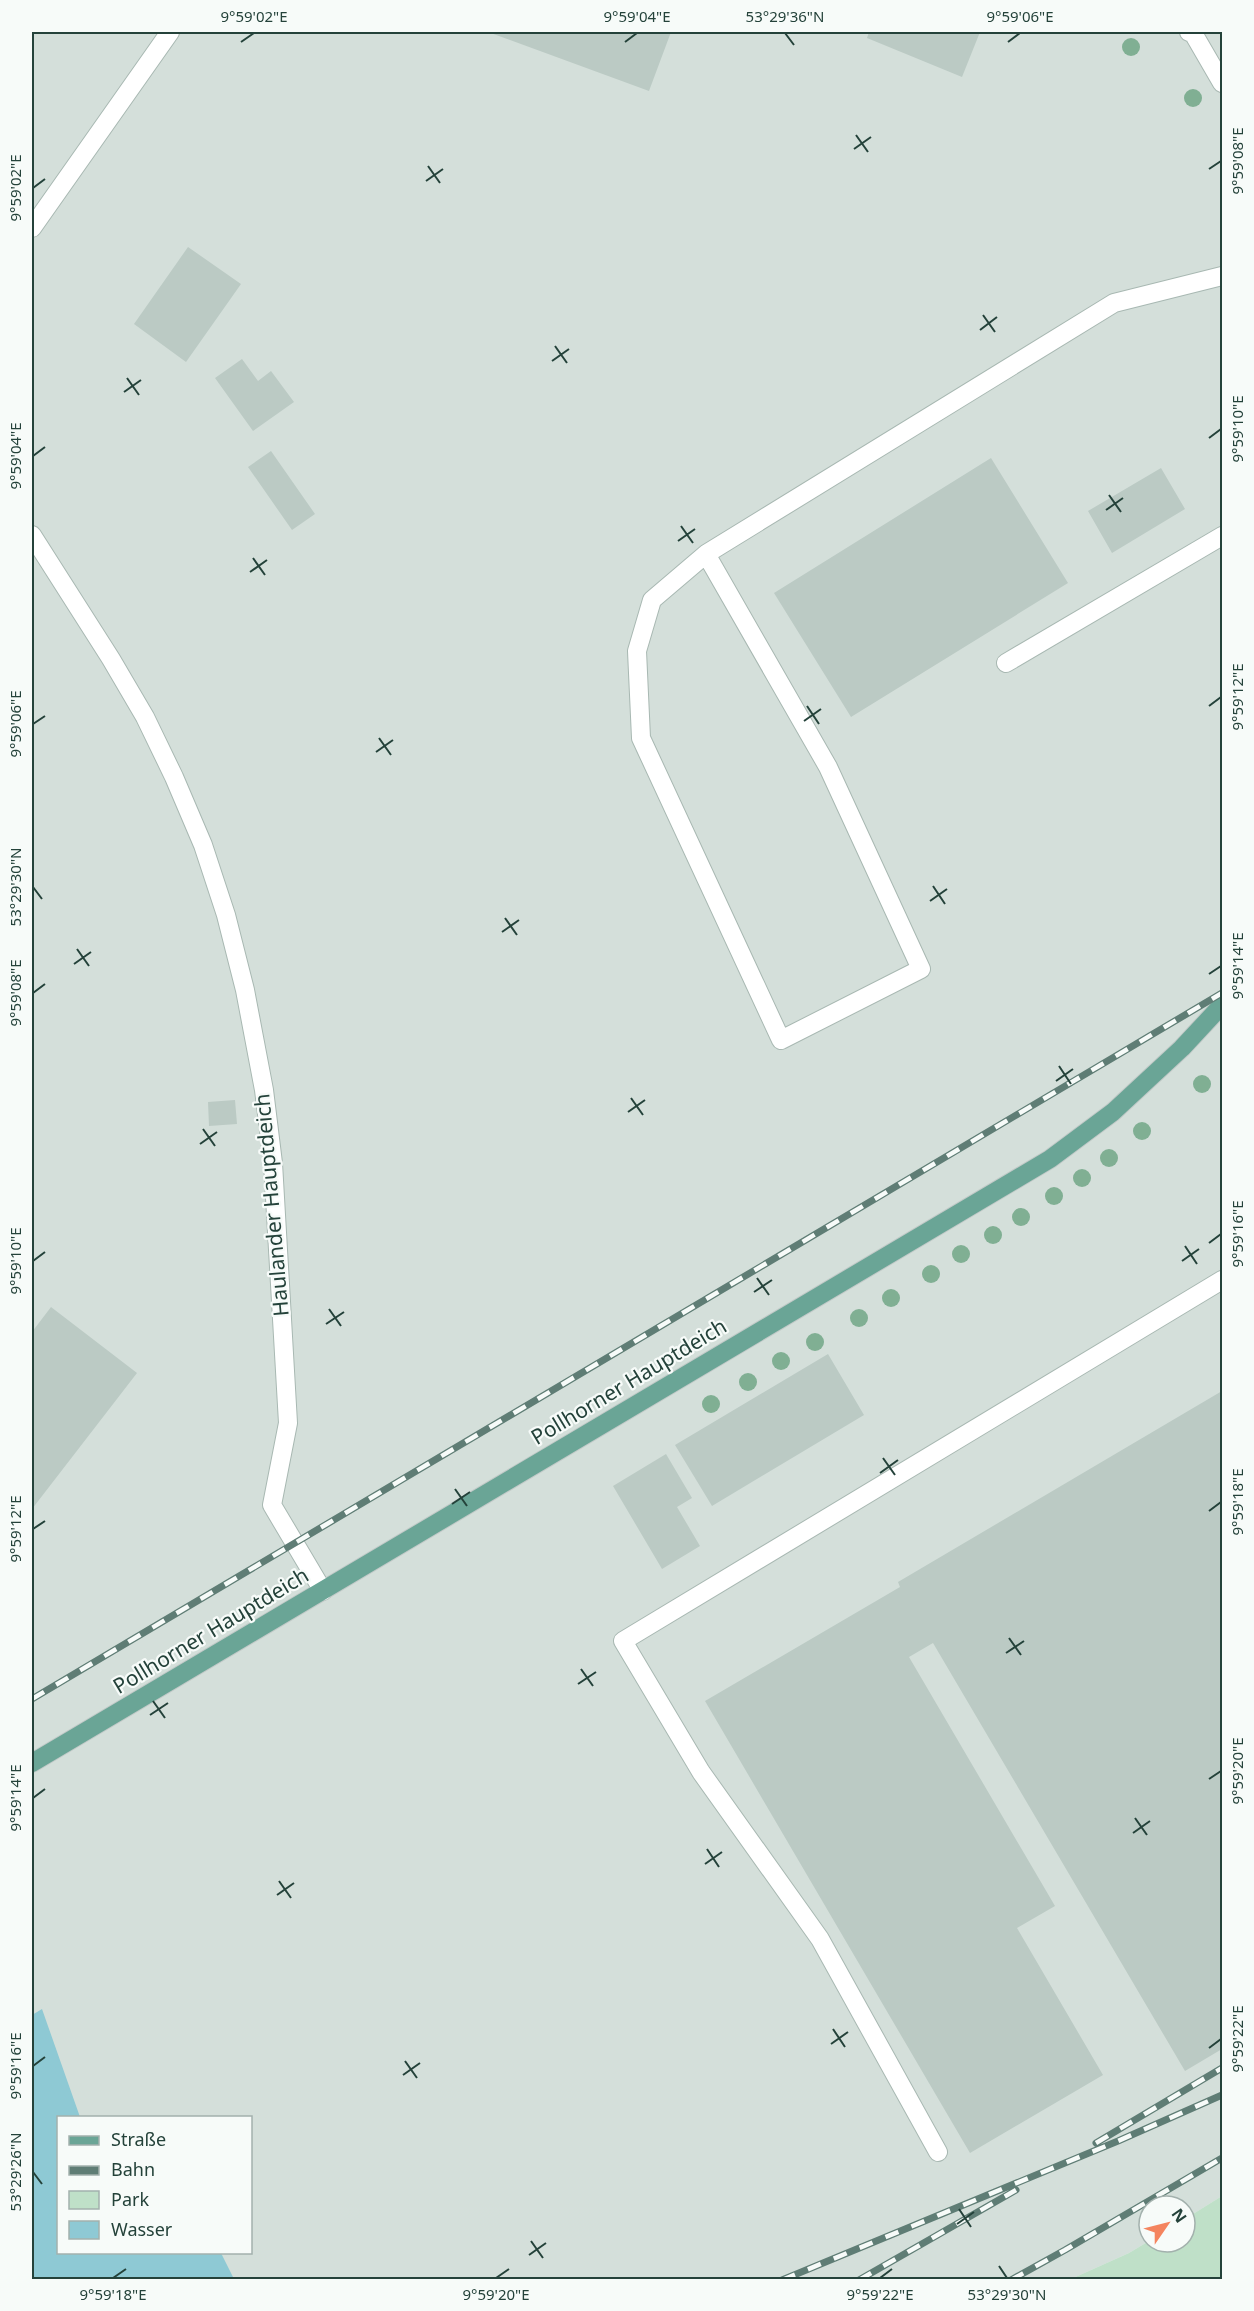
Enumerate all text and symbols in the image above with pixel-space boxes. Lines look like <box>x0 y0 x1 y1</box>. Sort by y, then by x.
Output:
text: 9°59'02"E <box>220 6 288 26</box>
text: 9°59'04"E <box>603 6 671 26</box>
text: 53°29'36"N <box>746 6 824 26</box>
text: 9°59'06"E <box>986 6 1054 26</box>
text: 9°59'08"E <box>1227 127 1247 195</box>
text: 9°59'02"E <box>5 154 25 222</box>
text: 9°59'10"E <box>1227 395 1247 463</box>
text: 9°59'04"E <box>5 422 25 490</box>
text: 9°59'12"E <box>1227 663 1247 731</box>
text: 9°59'06"E <box>5 690 25 758</box>
text: 53°29'30"N <box>5 848 25 926</box>
text: 9°59'14"E <box>1227 932 1247 1000</box>
text: 9°59'08"E <box>5 959 25 1027</box>
street label: Haulander Hauptdeich <box>247 1093 295 1318</box>
text: 9°59'16"E <box>1227 1200 1247 1268</box>
text: 9°59'10"E <box>5 1227 25 1295</box>
street label: Pollhorner Hauptdeich <box>525 1312 732 1451</box>
text: 9°59'18"E <box>1227 1468 1247 1536</box>
text: 9°59'12"E <box>5 1495 25 1563</box>
street label: Pollhorner Hauptdeich <box>107 1561 314 1700</box>
text: 9°59'20"E <box>1227 1737 1247 1805</box>
text: 9°59'14"E <box>5 1764 25 1832</box>
text: 9°59'22"E <box>1227 2005 1247 2073</box>
text: 9°59'16"E <box>5 2032 25 2100</box>
legend <box>57 2116 252 2254</box>
text: Straße <box>111 2127 166 2151</box>
text: 53°29'26"N <box>5 2133 25 2211</box>
text: Bahn <box>111 2157 155 2181</box>
text: Park <box>111 2187 149 2211</box>
north arrow <box>1137 2194 1197 2254</box>
text: N <box>1167 2204 1192 2227</box>
text: Wasser <box>111 2217 173 2241</box>
text: 9°59'18"E <box>79 2284 147 2304</box>
text: 9°59'20"E <box>462 2284 530 2304</box>
text: 9°59'22"E <box>846 2284 914 2304</box>
text: 53°29'30"N <box>968 2284 1046 2304</box>

